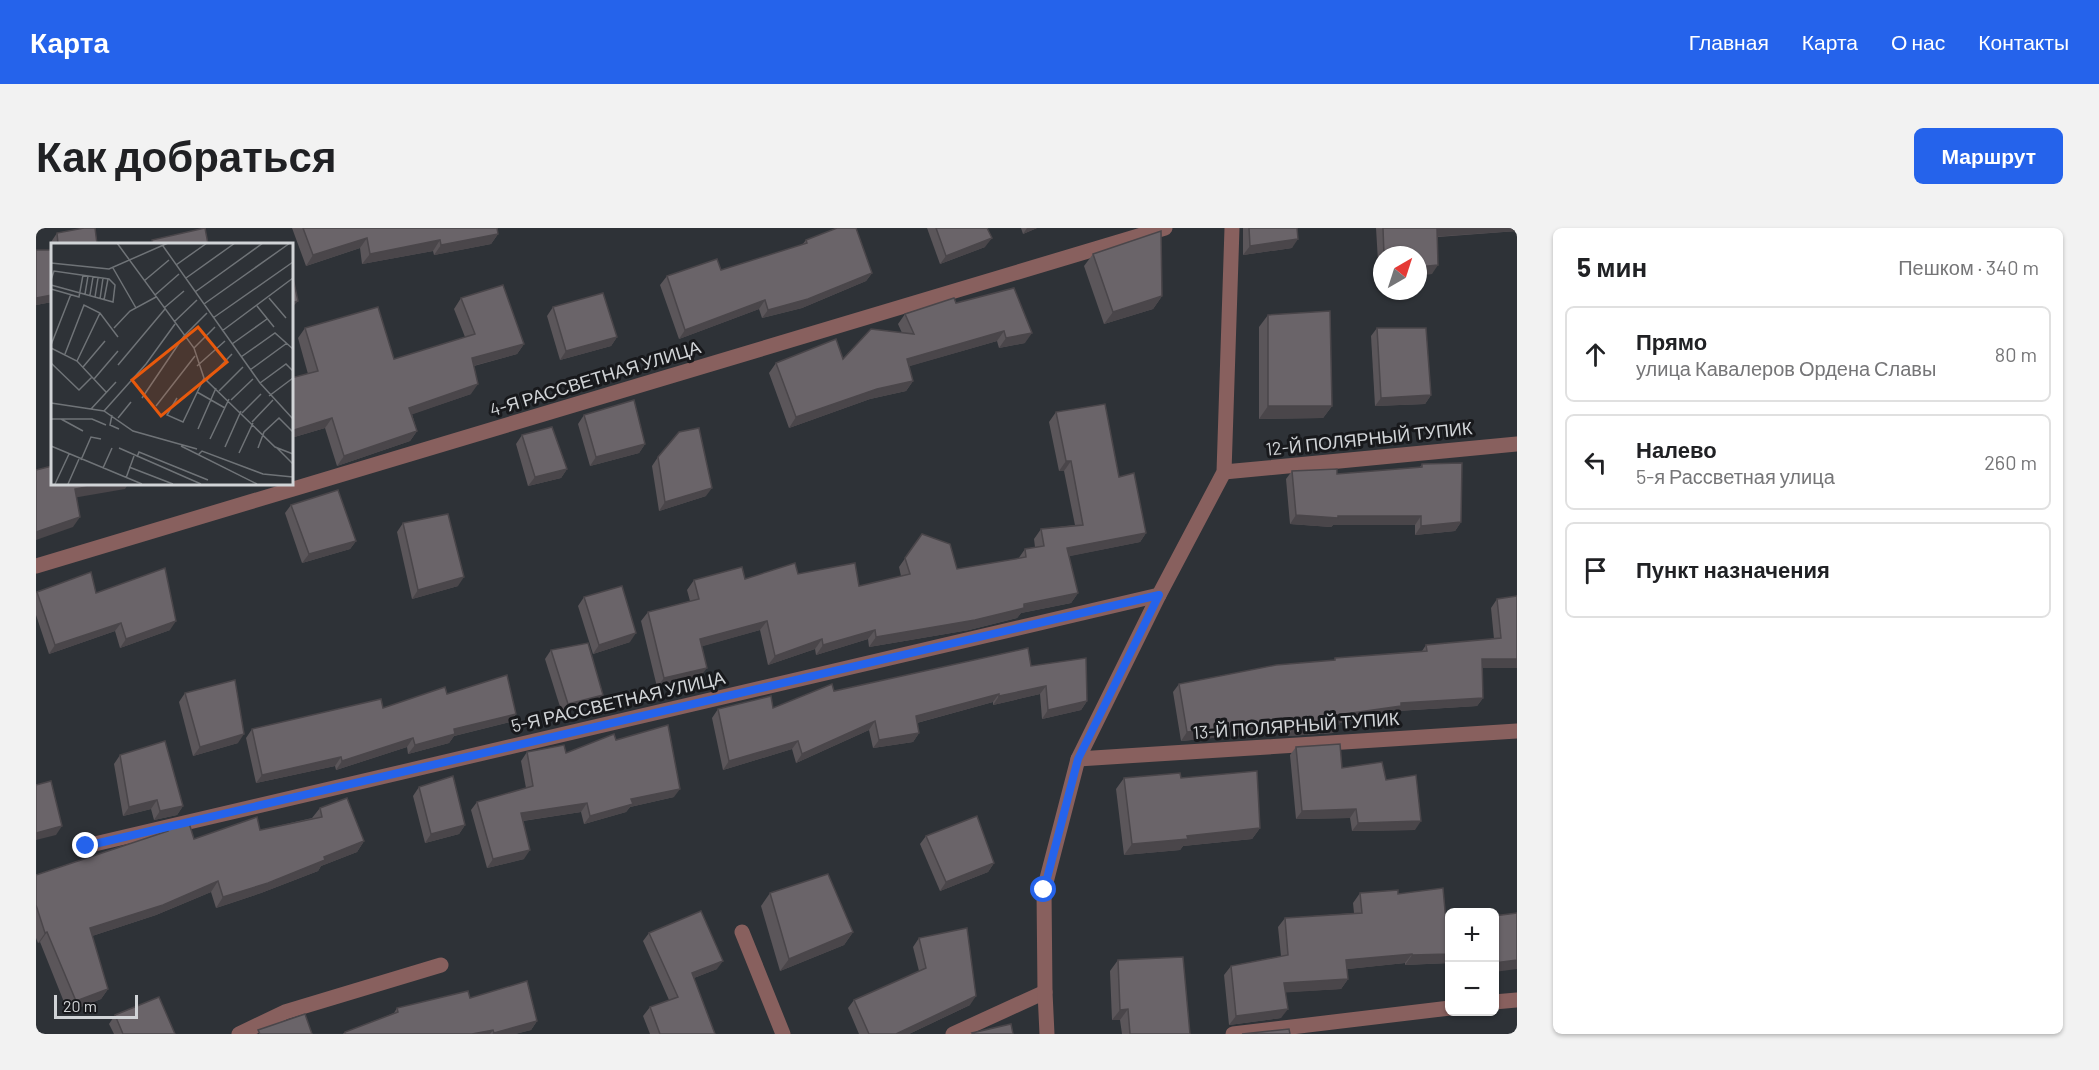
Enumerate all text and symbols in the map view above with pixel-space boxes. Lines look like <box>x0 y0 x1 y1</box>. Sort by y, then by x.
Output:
text: Карта <box>30 25 109 59</box>
text: Главная <box>1689 29 1769 54</box>
text: Карта <box>1802 29 1858 54</box>
text: О нас <box>1891 29 1945 54</box>
text: Контакты <box>1978 29 2069 54</box>
button: Маршрут <box>1914 128 2063 184</box>
text: Как добраться <box>36 130 336 180</box>
inset map <box>51 243 292 484</box>
north arrow <box>1373 246 1427 300</box>
text: 5 мин <box>1577 251 1647 282</box>
text: Пешком · 340 m <box>1898 255 2039 279</box>
text: Прямо <box>1636 328 1707 354</box>
street label: 4-Я РАССВЕТНАЯ УЛИЦА <box>487 335 703 421</box>
icon: ahead <box>1579 338 1612 371</box>
text: 80 m <box>1995 342 2037 366</box>
text: улица Кавалеров Ордена Славы <box>1636 356 1936 380</box>
street label: 12-Й ПОЛЯРНЫЙ ТУПИК <box>1265 416 1474 460</box>
text: Налево <box>1636 436 1717 462</box>
icon: left <box>1579 446 1612 479</box>
text: 260 m <box>1984 450 2037 474</box>
text: 5-я Рассветная улица <box>1636 464 1835 488</box>
icon: arrive <box>1579 554 1612 587</box>
text: Пункт назначения <box>1636 556 1830 582</box>
street label: 5-Я РАССВЕТНАЯ УЛИЦА <box>509 666 727 736</box>
street label: 13-Й ПОЛЯРНЫЙ ТУПИК <box>1192 707 1401 743</box>
route end <box>72 832 98 858</box>
route start <box>1030 876 1056 902</box>
map controls <box>1445 908 1499 1016</box>
button: + <box>1445 908 1499 962</box>
button: − <box>1445 962 1499 1016</box>
scale bar <box>54 992 138 1020</box>
text: 20 m <box>63 996 97 1015</box>

